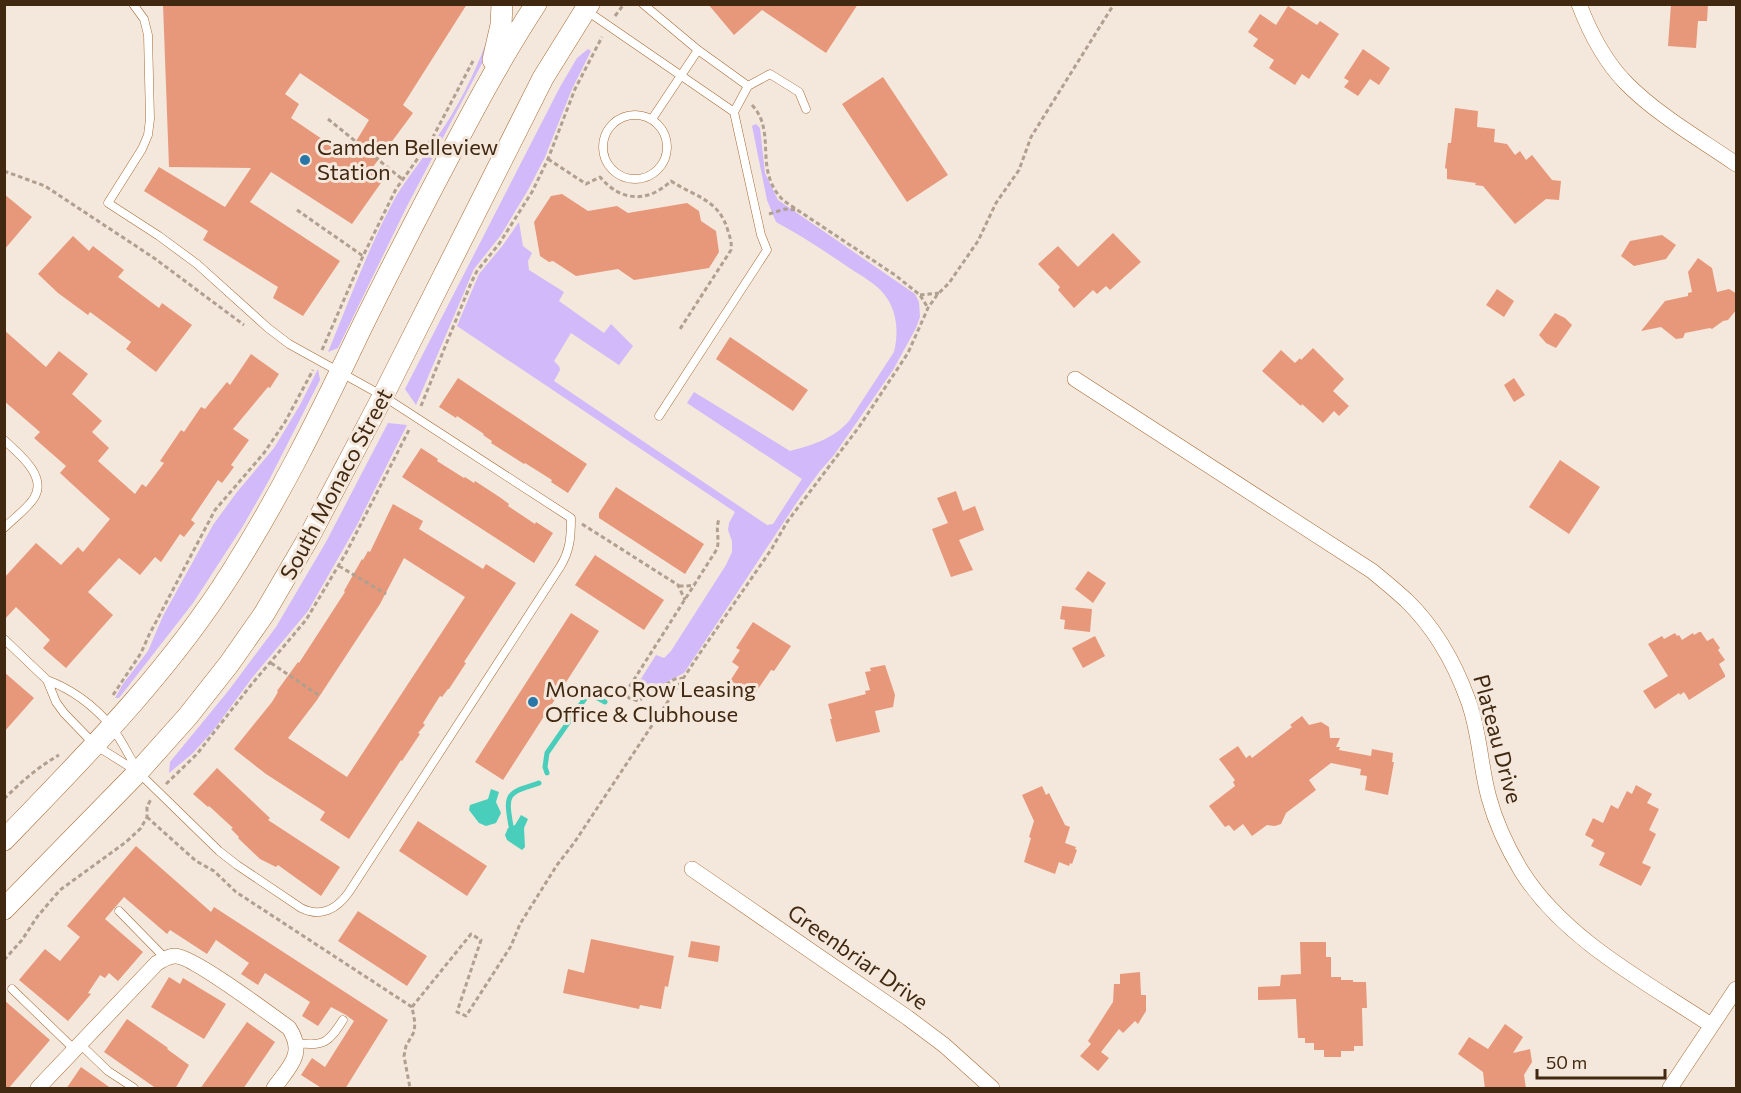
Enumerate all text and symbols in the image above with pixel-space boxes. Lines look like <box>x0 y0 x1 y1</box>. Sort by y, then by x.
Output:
place label: Camden Belleview Station <box>317 133 498 185</box>
marker: Camden Belleview Station <box>298 153 312 167</box>
street label: South Monaco Street <box>274 383 397 584</box>
street label: Plateau Drive <box>1468 671 1529 806</box>
place label: Monaco Row Leasing Office & Clubhouse <box>545 675 756 727</box>
marker: Monaco Row Leasing Office & Clubhouse <box>526 695 540 709</box>
street label: Greenbriar Drive <box>783 898 934 1015</box>
scale bar <box>1537 1042 1664 1080</box>
text: 50 m <box>1546 1051 1587 1073</box>

